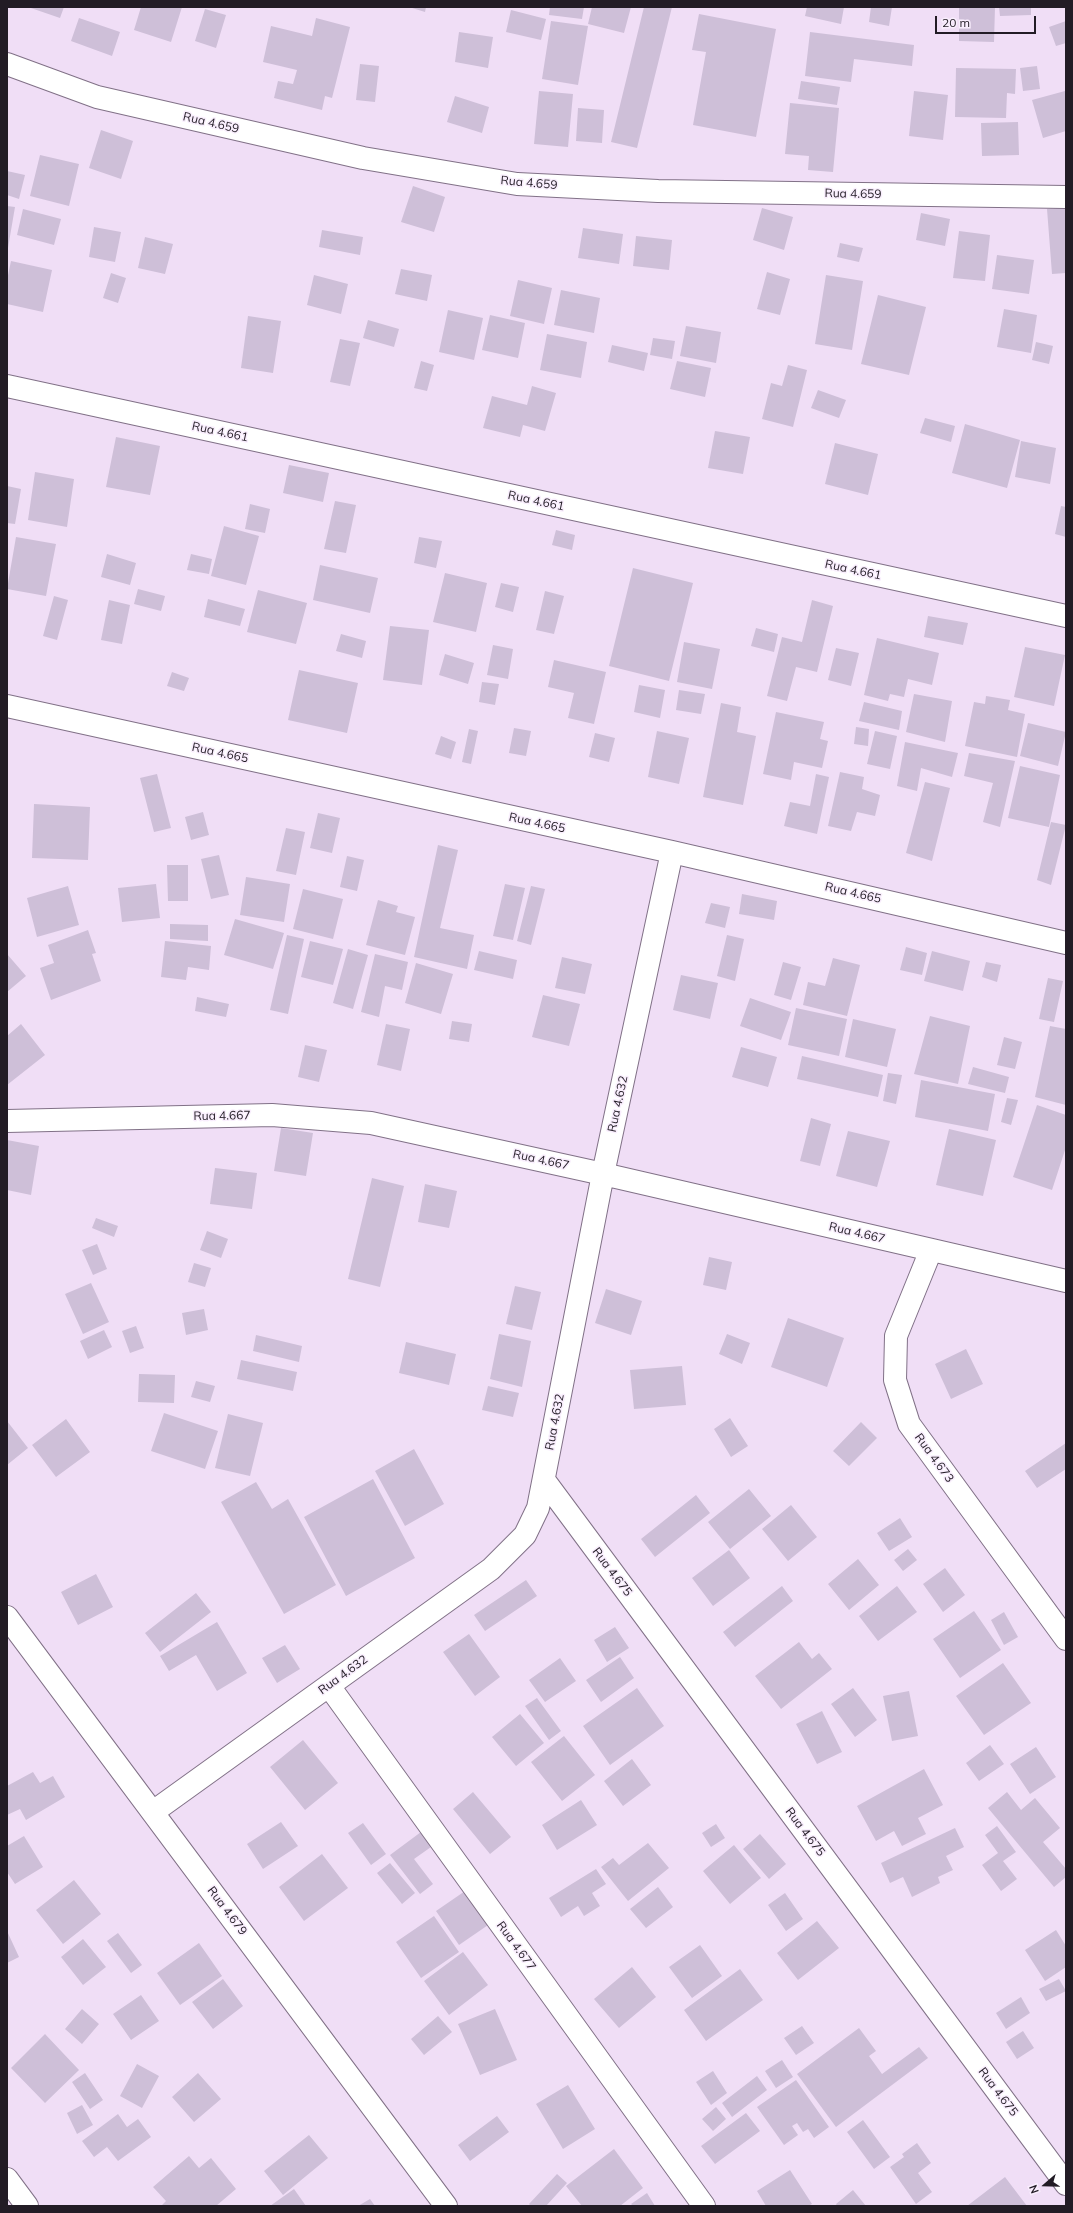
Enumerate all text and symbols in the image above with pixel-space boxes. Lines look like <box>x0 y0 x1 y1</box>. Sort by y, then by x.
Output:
scale bar <box>937 8 1038 34</box>
text: 20 m <box>942 15 970 30</box>
street label: Rua 4.659 <box>182 110 240 136</box>
street label: Rua 4.659 <box>500 173 558 193</box>
street label: Rua 4.659 <box>824 186 882 202</box>
street label: Rua 4.661 <box>191 419 249 445</box>
street label: Rua 4.661 <box>507 488 565 514</box>
street label: Rua 4.661 <box>824 557 882 583</box>
street label: Rua 4.665 <box>191 740 249 766</box>
street label: Rua 4.665 <box>508 810 566 836</box>
street label: Rua 4.665 <box>824 880 882 906</box>
street label: Rua 4.632 <box>605 1075 631 1133</box>
street label: Rua 4.667 <box>193 1108 251 1124</box>
street label: Rua 4.667 <box>512 1147 570 1173</box>
street label: Rua 4.667 <box>828 1220 886 1246</box>
street label: Rua 4.632 <box>542 1393 568 1451</box>
street label: Rua 4.673 <box>911 1431 957 1485</box>
street label: Rua 4.675 <box>589 1545 635 1599</box>
street label: Rua 4.632 <box>316 1652 370 1698</box>
street label: Rua 4.675 <box>782 1805 828 1859</box>
street label: Rua 4.679 <box>204 1884 250 1938</box>
street label: Rua 4.677 <box>493 1919 539 1973</box>
street label: Rua 4.675 <box>975 2065 1021 2119</box>
north arrow <box>1025 2165 1065 2205</box>
text: N <box>1026 2183 1042 2195</box>

